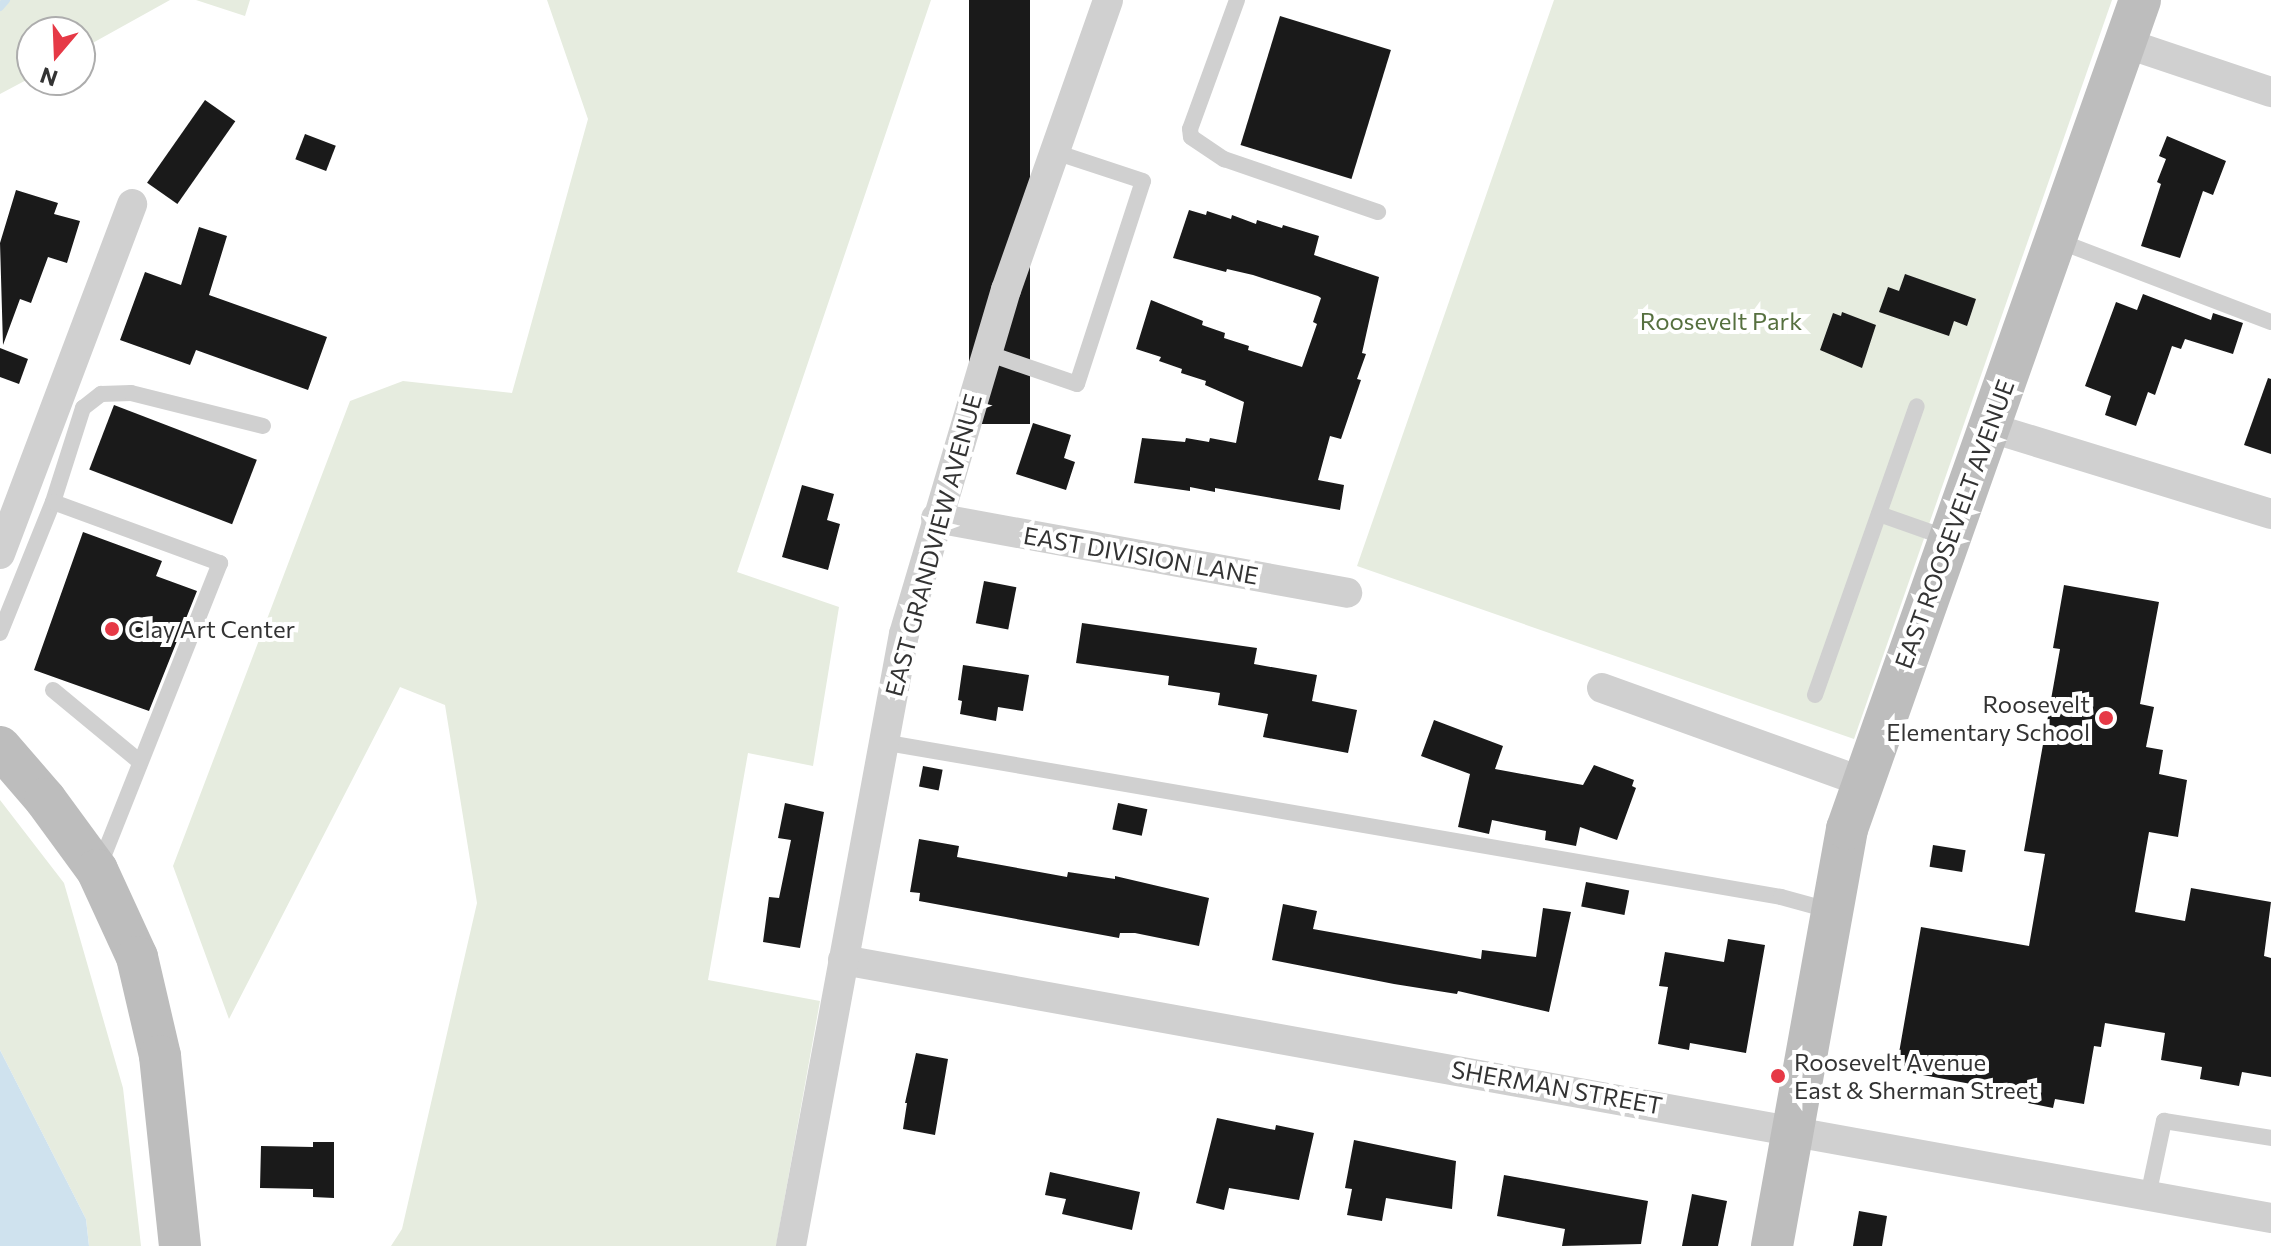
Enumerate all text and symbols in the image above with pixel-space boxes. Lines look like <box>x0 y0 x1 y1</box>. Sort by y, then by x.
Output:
north arrow <box>16 16 96 96</box>
text: N <box>36 62 61 93</box>
park label: Roosevelt Park <box>1640 307 1802 335</box>
street label: EAST ROOSEVELT AVENUE <box>1888 376 2020 672</box>
street label: EAST GRANDVIEW AVENUE <box>879 391 987 699</box>
street label: EAST DIVISION LANE <box>1021 520 1261 590</box>
place label: Clay Art Center <box>128 615 295 643</box>
marker: Clay Art Center <box>103 620 121 638</box>
place label: Roosevelt Elementary School <box>1886 690 2090 746</box>
marker: Roosevelt Elementary School <box>2097 709 2115 727</box>
place label: Roosevelt Avenue East & Sherman Street <box>1794 1048 2038 1104</box>
street label: SHERMAN STREET <box>1449 1054 1665 1120</box>
marker: Roosevelt Avenue East & Sherman Street <box>1769 1067 1787 1085</box>

